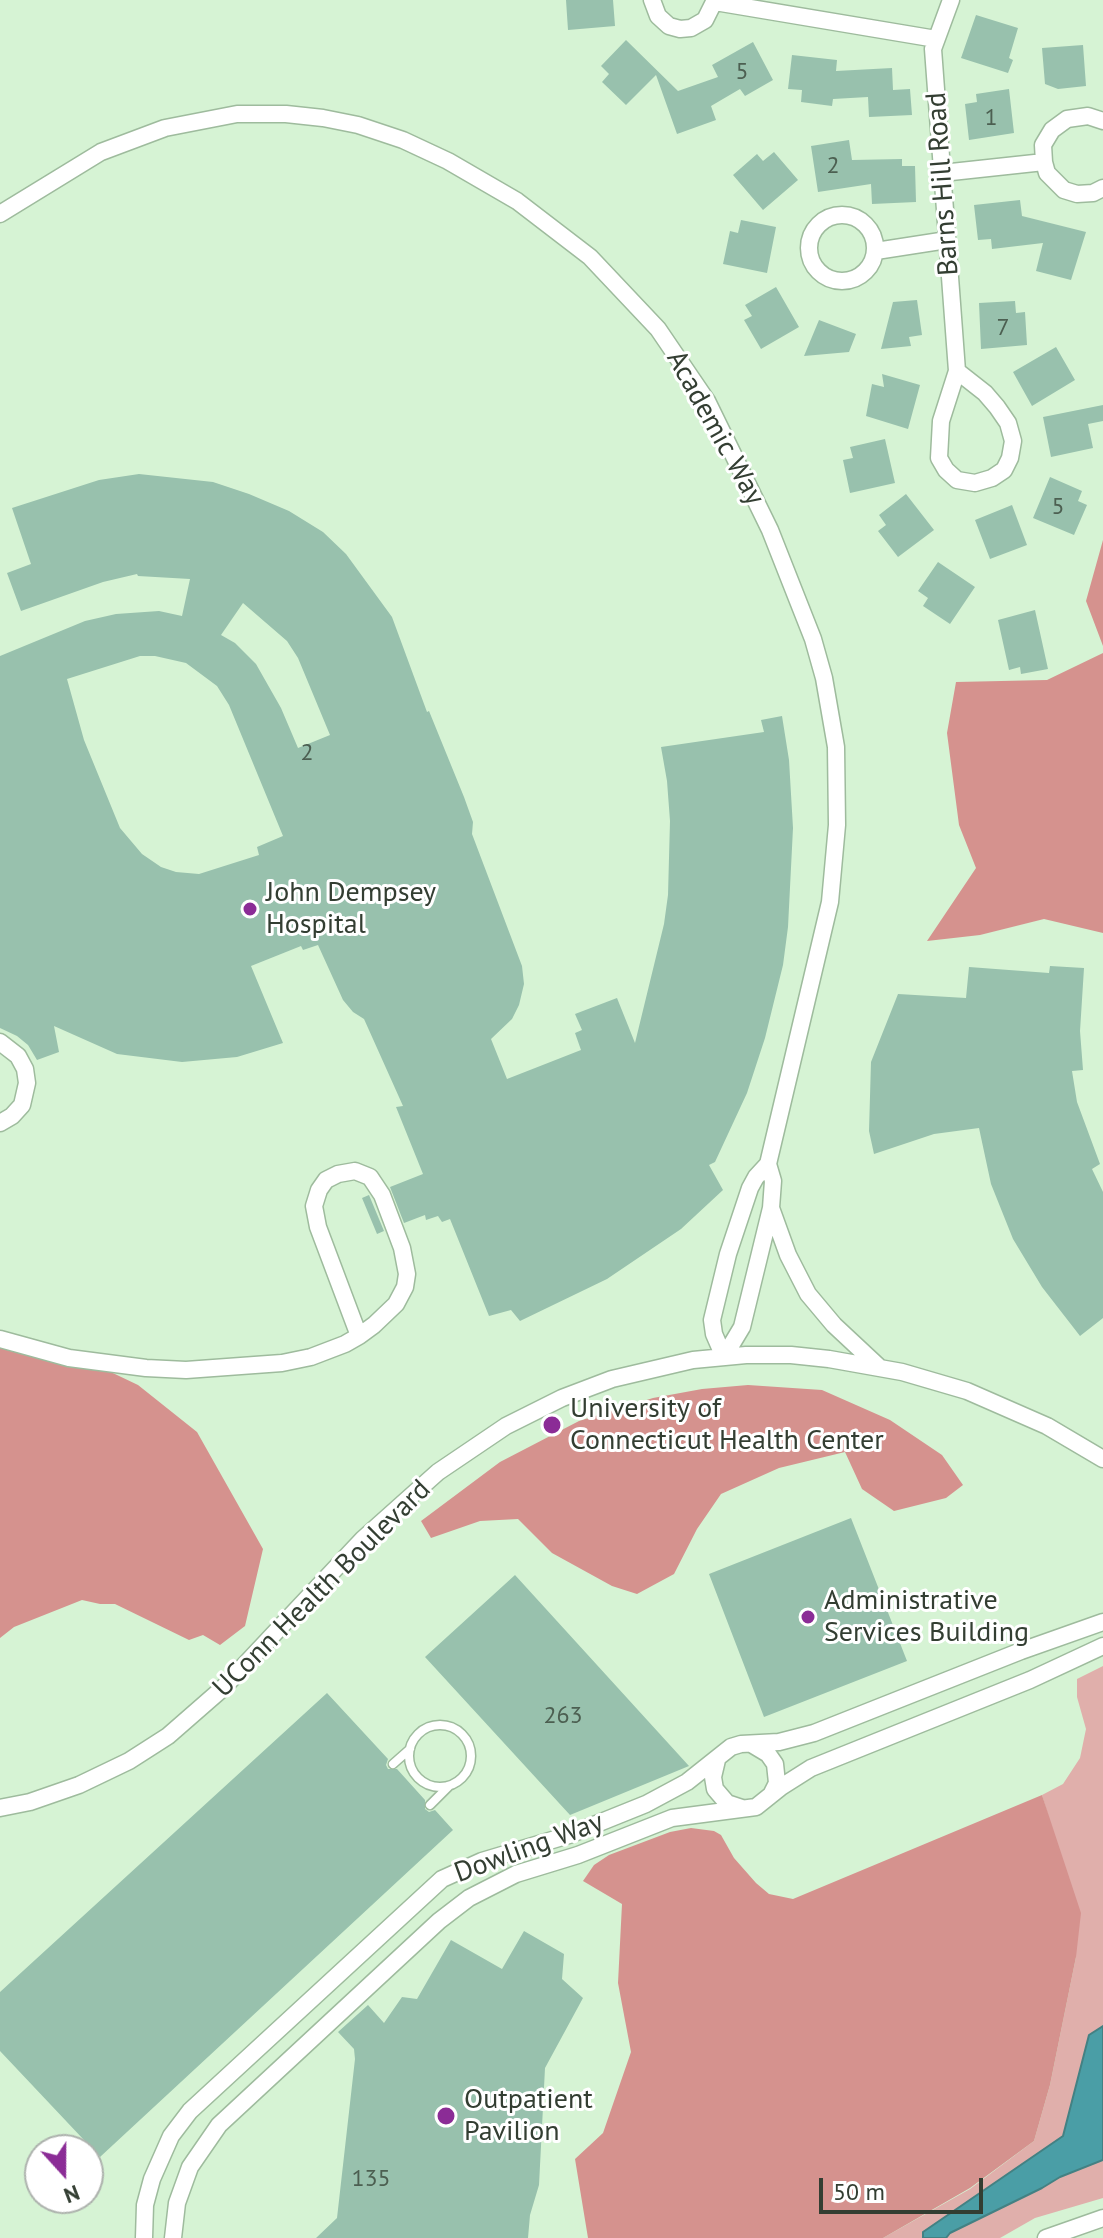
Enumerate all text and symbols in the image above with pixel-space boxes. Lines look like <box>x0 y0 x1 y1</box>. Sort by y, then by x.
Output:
house number: 5 <box>735 58 749 86</box>
street label: Barns Hill Road <box>920 91 966 277</box>
house number: 1 <box>984 104 998 132</box>
house number: 2 <box>826 152 840 180</box>
house number: 7 <box>996 314 1010 342</box>
street label: Academic Way <box>659 345 771 511</box>
house number: 5 <box>1051 493 1065 521</box>
house number: 2 <box>300 739 314 767</box>
place label: John Dempsey Hospital <box>266 876 436 942</box>
marker: John Dempsey Hospital <box>241 900 259 918</box>
place label: University of Connecticut Health Center <box>570 1392 884 1458</box>
marker: University of Connecticut Health Center <box>541 1414 563 1436</box>
street label: UConn Health Boulevard <box>206 1473 438 1705</box>
place label: Administrative Services Building <box>824 1584 1029 1650</box>
marker: Administrative Services Building <box>799 1608 817 1626</box>
house number: 263 <box>543 1702 583 1730</box>
street label: Dowling Way <box>450 1806 608 1890</box>
place label: Outpatient Pavilion <box>464 2083 593 2149</box>
marker: Outpatient Pavilion <box>435 2105 457 2127</box>
north arrow <box>24 2134 104 2214</box>
scale bar <box>823 2162 987 2212</box>
house number: 135 <box>351 2165 391 2193</box>
text: 50 m <box>833 2176 885 2207</box>
text: N <box>60 2179 84 2210</box>

